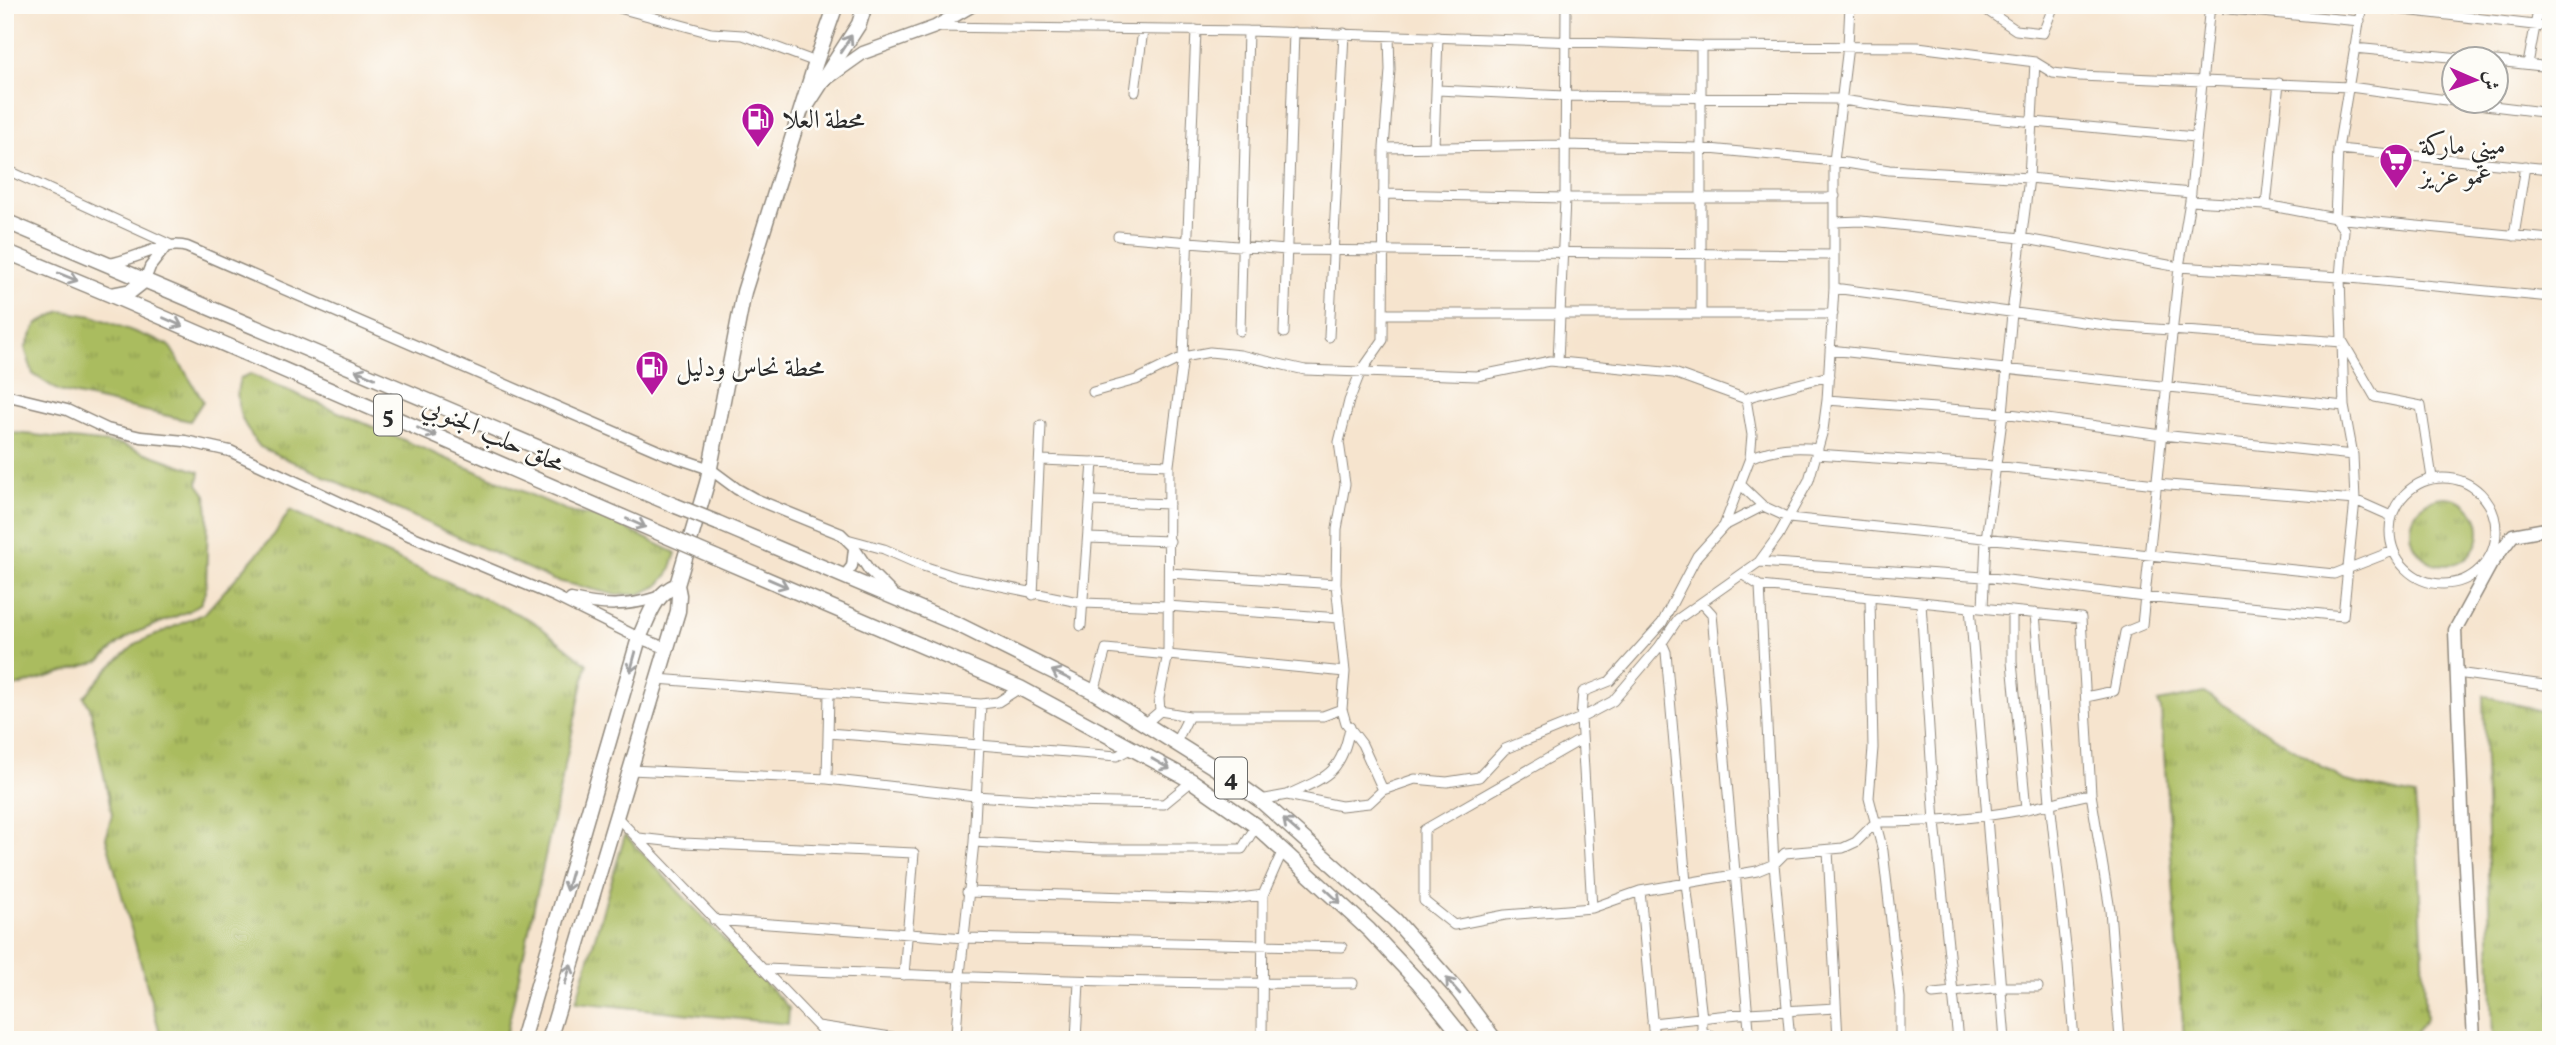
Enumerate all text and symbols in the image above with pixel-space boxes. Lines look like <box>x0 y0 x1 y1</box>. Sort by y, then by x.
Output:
one-way arrow <box>840 34 854 54</box>
north arrow <box>2440 46 2510 116</box>
text: ش <box>2477 71 2503 90</box>
fuel station icon: محطة العلا <box>739 100 777 149</box>
place label: محطة العلا <box>782 103 865 139</box>
place label: ميني ماركة عمو عزيز <box>2417 129 2506 195</box>
supermarket icon: ميني ماركة عمو عزيز <box>2377 141 2415 190</box>
one-way arrow <box>57 272 79 285</box>
one-way arrow <box>162 316 184 329</box>
fuel station icon: محطة نحاس ودليل <box>633 348 671 397</box>
place label: محطة نحاس ودليل <box>676 351 825 387</box>
one-way arrow <box>355 367 377 380</box>
street label: محلق حلب الجنوبي <box>416 389 570 485</box>
road number: 5 <box>374 394 402 436</box>
one-way arrow <box>416 426 437 439</box>
one-way arrow <box>624 517 646 530</box>
one-way arrow <box>767 578 788 591</box>
one-way arrow <box>626 650 639 673</box>
one-way arrow <box>1051 668 1072 682</box>
one-way arrow <box>1150 757 1170 771</box>
road number: 4 <box>1215 758 1247 798</box>
one-way arrow <box>1283 818 1301 834</box>
one-way arrow <box>562 869 575 891</box>
one-way arrow <box>1324 888 1341 905</box>
one-way arrow <box>563 964 576 986</box>
one-way arrow <box>1445 977 1461 995</box>

